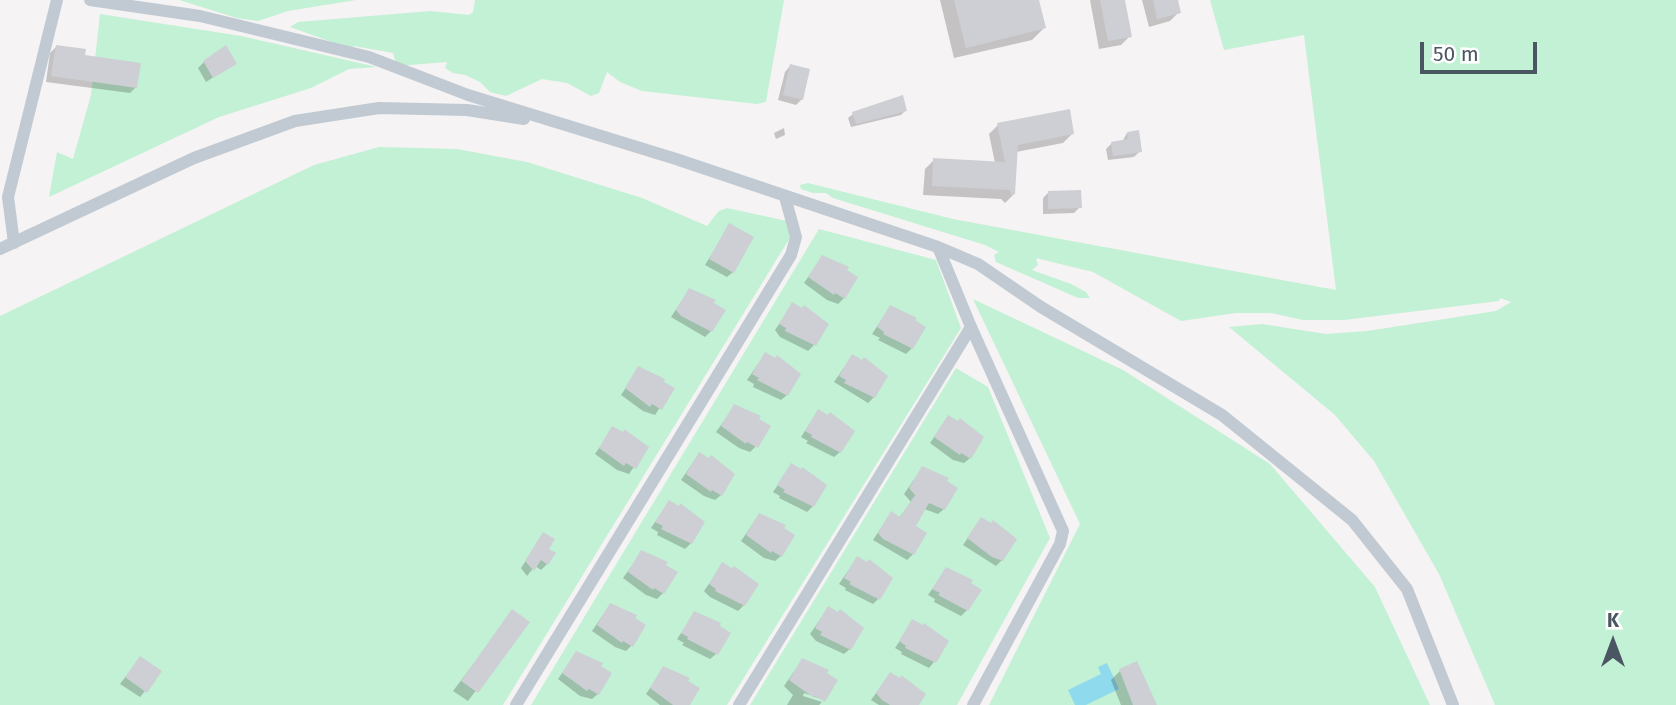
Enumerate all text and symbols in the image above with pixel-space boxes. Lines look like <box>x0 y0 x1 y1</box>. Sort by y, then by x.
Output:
scale bar <box>1424 28 1541 72</box>
text: 50 m <box>1433 41 1479 67</box>
north arrow <box>1578 607 1648 677</box>
text: K <box>1607 609 1619 632</box>

